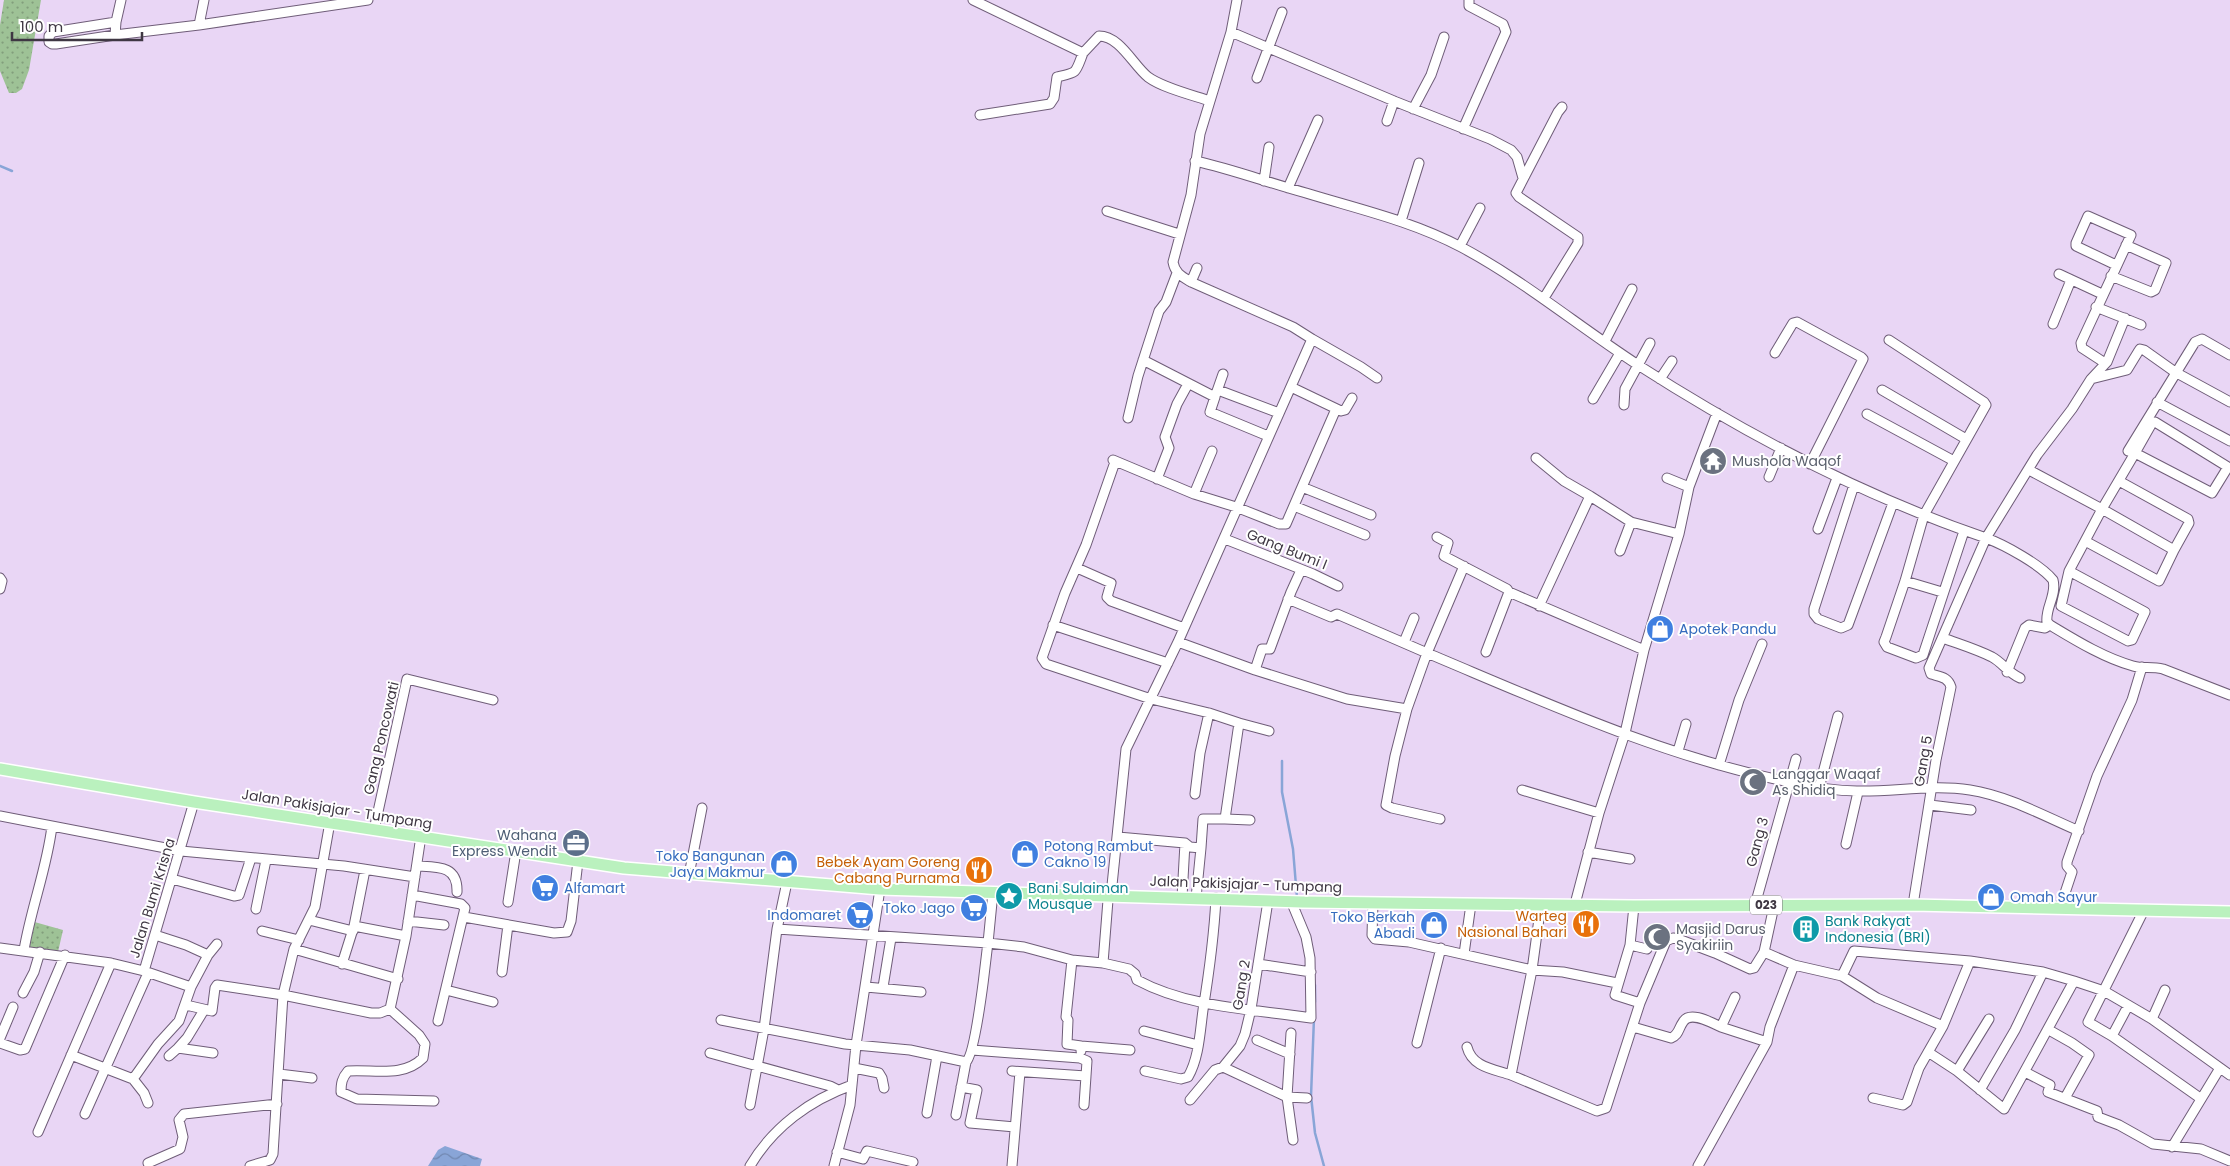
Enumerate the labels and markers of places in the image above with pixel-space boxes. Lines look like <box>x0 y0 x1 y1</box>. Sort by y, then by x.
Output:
temple icon: Mushola Waqof <box>1698 446 1728 476</box>
place label: Mushola Waqof <box>1732 451 1841 471</box>
shop icon: Apotek Pandu <box>1645 614 1675 644</box>
place label: Apotek Pandu <box>1679 619 1777 639</box>
place label: Langgar Waqaf As Shidiq <box>1772 764 1881 800</box>
mosque icon: Langgar Waqaf As Shidiq <box>1738 767 1768 797</box>
place label: Wahana Express Wendit <box>452 825 557 861</box>
office icon: Wahana Express Wendit <box>561 828 591 858</box>
place label: Potong Rambut Cakno 19 <box>1044 836 1153 872</box>
shop icon: Potong Rambut Cakno 19 <box>1010 839 1040 869</box>
place label: Toko Bangunan Jaya Makmur <box>656 846 765 882</box>
shop icon: Toko Bangunan Jaya Makmur <box>769 849 799 879</box>
place label: Bebek Ayam Goreng Cabang Purnama <box>817 852 960 888</box>
restaurant icon: Bebek Ayam Goreng Cabang Purnama <box>964 855 994 885</box>
supermarket icon: Alfamart <box>530 873 560 903</box>
place label: Alfamart <box>564 878 625 898</box>
place label: Bani Sulaiman Mousque <box>1028 878 1129 914</box>
place icon: Bani Sulaiman Mousque <box>994 881 1024 911</box>
shop icon: Omah Sayur <box>1976 882 2006 912</box>
place label: Omah Sayur <box>2010 887 2097 907</box>
supermarket icon: Toko Jago <box>959 893 989 923</box>
place label: Toko Jago <box>883 898 955 918</box>
supermarket icon: Indomaret <box>845 900 875 930</box>
place label: Indomaret <box>767 905 841 925</box>
place label: Warteg Nasional Bahari <box>1457 906 1567 942</box>
place label: Toko Berkah Abadi <box>1330 907 1415 943</box>
restaurant icon: Warteg Nasional Bahari <box>1571 909 1601 939</box>
shop icon: Toko Berkah Abadi <box>1419 910 1449 940</box>
place label: Bank Rakyat Indonesia (BRI) <box>1825 911 1931 947</box>
building icon: Bank Rakyat Indonesia (BRI) <box>1791 914 1821 944</box>
place label: Masjid Darus Syakiriin <box>1676 919 1766 955</box>
mosque icon: Masjid Darus Syakiriin <box>1642 922 1672 952</box>

